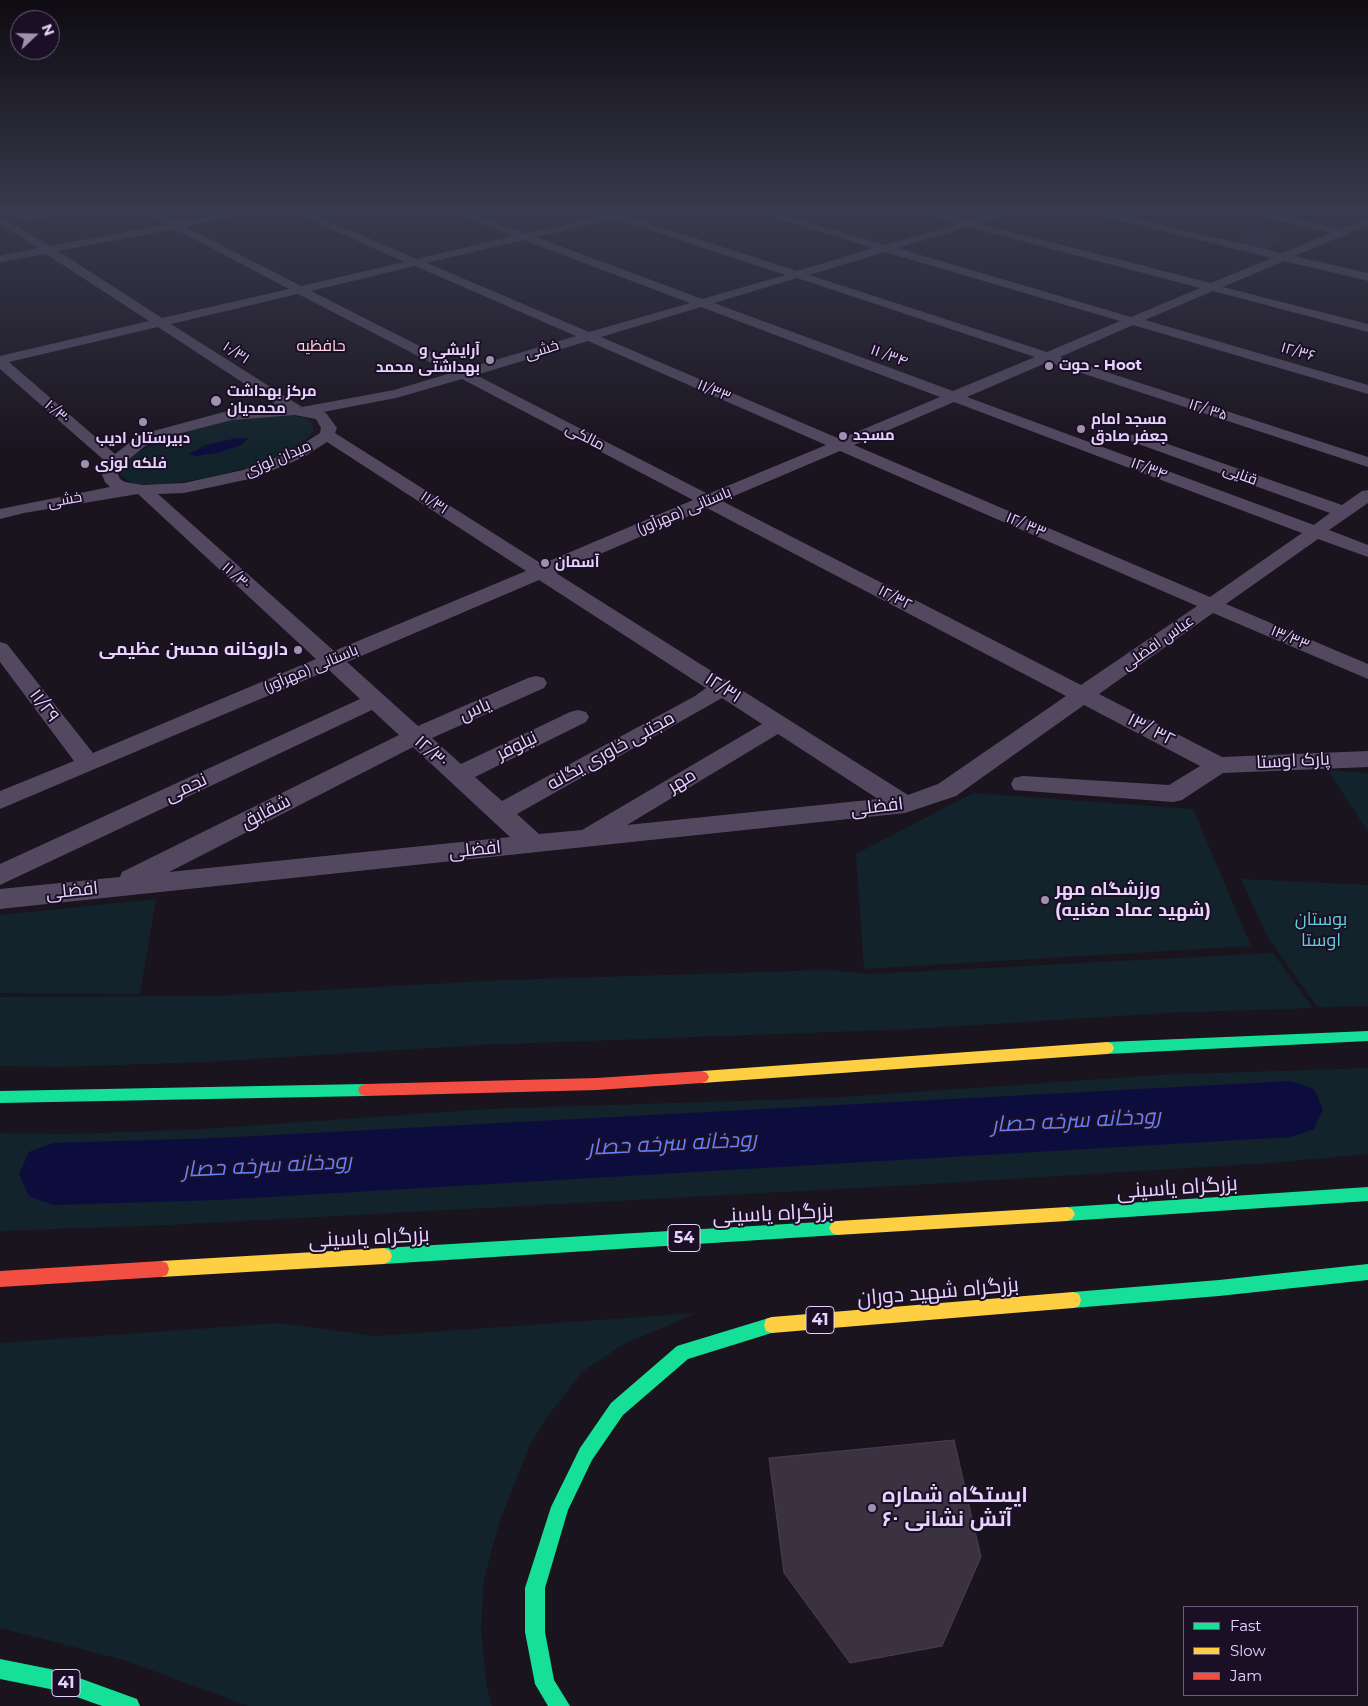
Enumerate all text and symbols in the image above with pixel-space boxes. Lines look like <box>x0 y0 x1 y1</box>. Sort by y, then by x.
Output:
north arrow <box>10 10 60 60</box>
text: N <box>38 21 58 38</box>
district label: حافظیه <box>296 336 346 356</box>
street label: خشی <box>523 336 561 364</box>
street label: ۱۰/۳۱ <box>219 338 253 368</box>
street label: ۱۲/۳۶ <box>1279 339 1317 365</box>
street label: ۱۱ /۳۴ <box>868 341 910 371</box>
place label: آرایشی و بهداشتی محمد <box>376 342 480 377</box>
marker: آرایشی و بهداشتی محمد <box>484 354 496 366</box>
place label: حوت - Hoot <box>1059 357 1142 375</box>
marker: حوت - Hoot <box>1043 360 1055 372</box>
street label: ۱۱/۳۳ <box>695 376 733 406</box>
place label: مرکز بهداشت محمدیان <box>227 383 317 418</box>
marker: مرکز بهداشت محمدیان <box>209 394 223 408</box>
street label: ۱۲/ ۳۵ <box>1186 395 1230 425</box>
street label: ۱۰/۳۰ <box>41 396 73 428</box>
place label: مسجد امام جعفر صادق <box>1091 411 1168 446</box>
marker: دبیرستان ادیب <box>137 416 149 428</box>
street label: مالکی <box>563 420 607 454</box>
marker: مسجد امام جعفر صادق <box>1075 423 1087 435</box>
place label: مسجد <box>853 427 895 445</box>
place label: دبیرستان ادیب <box>96 430 190 448</box>
marker: مسجد <box>837 430 849 442</box>
street label: میدان لوزی <box>242 437 314 481</box>
street label: ۱۲/۳۴ <box>1128 454 1170 484</box>
place label: فلکه لوزی <box>95 455 167 473</box>
marker: فلکه لوزی <box>79 458 91 470</box>
street label: قنایی <box>1220 461 1260 489</box>
street label: باستانی (مهرآور) <box>634 483 734 539</box>
street label: خشی <box>46 488 84 512</box>
street label: ۱۱/۳۱ <box>417 488 451 518</box>
street label: ۱۲/ ۳۳ <box>1003 509 1049 541</box>
place label: آسمان <box>555 554 599 572</box>
marker: آسمان <box>539 557 551 569</box>
street label: ۱۱ /۳۰ <box>218 559 254 593</box>
street label: ۱۲/۳۲ <box>875 582 915 614</box>
street label: عباس افضلی <box>1119 612 1197 674</box>
street label: ۱۳/۳۳ <box>1268 622 1312 654</box>
place label: داروخانه محسن عظیمی <box>99 639 288 661</box>
street label: باستانی (مهرآور) <box>261 641 361 697</box>
marker: داروخانه محسن عظیمی <box>292 644 304 656</box>
street label: ۱۲/۳۱ <box>701 668 745 708</box>
street label: ۱۱/۲۹ <box>25 685 63 727</box>
street label: یاس <box>456 694 494 726</box>
street label: مجتبی خاوری یگانه <box>543 707 679 795</box>
street label: ۱۳/ ۳۲ <box>1124 709 1178 751</box>
street label: نیلوفر <box>493 727 541 765</box>
street label: ۱۲/۳۰ <box>410 731 452 773</box>
street label: پارک اوستا <box>1256 748 1330 774</box>
street label: مهر <box>664 764 700 798</box>
street label: نجمی <box>162 769 210 807</box>
street label: شقایق <box>238 790 294 834</box>
street label: افضلی <box>850 793 904 821</box>
street label: افضلی <box>448 837 502 863</box>
street label: افضلی <box>45 878 99 904</box>
place label: ورزشگاه مهر (شهید عماد مغنیه) <box>1055 879 1211 922</box>
marker: ورزشگاه مهر (شهید عماد مغنیه) <box>1039 894 1051 906</box>
park label: بوستان اوستا <box>1295 909 1347 952</box>
water label: رودخانه سرخه حصار <box>991 1103 1161 1139</box>
water label: رودخانه سرخه حصار <box>587 1126 757 1162</box>
water label: رودخانه سرخه حصار <box>182 1148 352 1184</box>
street label: بزرگراه یاسینی <box>1116 1171 1238 1205</box>
street label: بزرگراه یاسینی <box>712 1198 834 1230</box>
street label: بزرگراه یاسینی <box>308 1222 430 1254</box>
road number: 54 <box>668 1224 700 1252</box>
street label: بزرگراه شهید دوران <box>856 1272 1020 1312</box>
road number: 41 <box>806 1306 834 1334</box>
place label: ایستگاه شماره ۶۰ آتش نشانی <box>882 1483 1028 1533</box>
marker: ایستگاه شماره ۶۰ آتش نشانی <box>866 1502 878 1514</box>
legend <box>1183 1606 1358 1696</box>
text: Fast <box>1230 1616 1261 1635</box>
text: Slow <box>1230 1641 1266 1660</box>
text: Jam <box>1230 1666 1262 1685</box>
road number: 41 <box>52 1670 80 1696</box>

